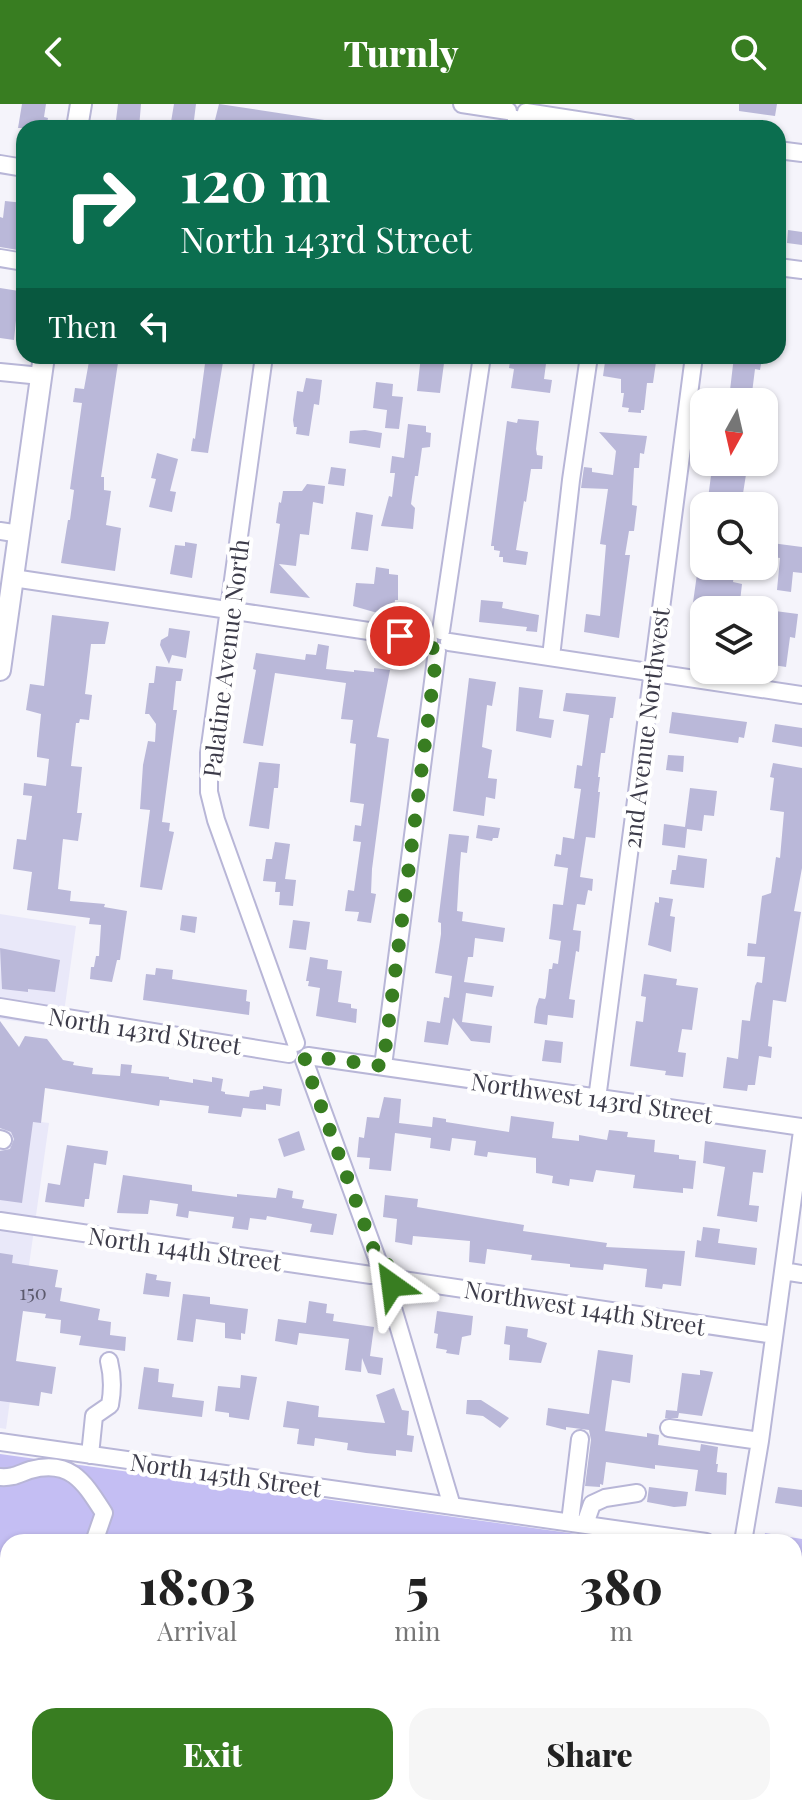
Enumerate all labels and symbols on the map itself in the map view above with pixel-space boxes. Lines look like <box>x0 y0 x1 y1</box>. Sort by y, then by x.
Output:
north arrow <box>690 388 778 476</box>
street label: Palatine Avenue North <box>194 537 256 779</box>
pin <box>366 602 434 670</box>
street label: 2nd Avenue Northwest <box>614 605 676 850</box>
street label: North 143rd Street <box>46 999 244 1061</box>
street label: Northwest 143rd Street <box>469 1064 715 1130</box>
street label: North 144th Street <box>86 1219 284 1277</box>
position arrow <box>350 1243 434 1327</box>
street label: Northwest 144th Street <box>462 1272 708 1342</box>
house number: 150 <box>19 1278 47 1305</box>
street label: North 145th Street <box>128 1445 324 1503</box>

